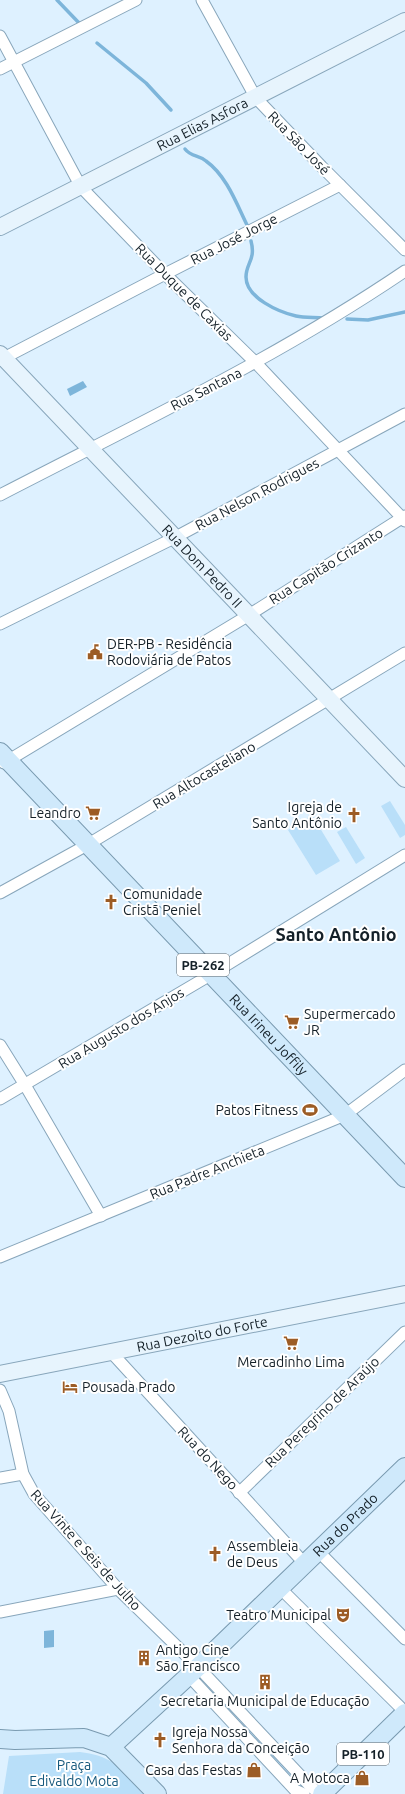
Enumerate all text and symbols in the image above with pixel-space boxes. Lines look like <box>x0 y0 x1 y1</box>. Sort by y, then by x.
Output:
street label: Rua Elias Asfora <box>154 94 251 154</box>
street label: Rua São José <box>265 108 333 178</box>
street label: Rua José Jorge <box>188 210 280 268</box>
street label: Rua Duque de Caxias <box>132 240 236 344</box>
street label: Rua Santana <box>168 364 244 414</box>
street label: Rua Nelson Rodrigues <box>192 455 322 533</box>
street label: Rua Dom Pedro II <box>159 521 245 611</box>
street label: Rua Capitão Crizanto <box>266 524 386 608</box>
place label: DER-PB - Residência Rodoviária de Patos <box>107 636 232 668</box>
public building icon: DER-PB - Residência Rodoviária de Patos <box>86 643 104 661</box>
street label: Rua Altocasteliano <box>150 738 258 812</box>
place label: Igreja de Santo Antônio <box>252 799 342 831</box>
supermarket icon: Leandro <box>84 804 102 822</box>
place label: Leandro <box>29 805 81 821</box>
church icon: Igreja de Santo Antônio <box>345 806 363 824</box>
place label: Comunidade Cristã Peniel <box>123 886 203 918</box>
church icon: Comunidade Cristã Peniel <box>102 893 120 911</box>
district label: Santo Antônio <box>275 924 397 944</box>
road number: PB-262 <box>177 954 229 976</box>
street label: Rua Augusto dos Anjos <box>55 984 187 1072</box>
street label: Rua Irineu Joffily <box>226 991 311 1079</box>
place label: Supermercado JR <box>304 1006 396 1038</box>
supermarket icon: Supermercado JR <box>283 1013 301 1031</box>
sports icon: Patos Fitness <box>301 1101 319 1119</box>
place label: Patos Fitness <box>215 1102 298 1118</box>
street label: Rua Padre Anchieta <box>147 1142 267 1202</box>
street label: Rua Dezoito do Forte <box>135 1313 269 1355</box>
supermarket icon: Mercadinho Lima <box>282 1334 300 1352</box>
street label: Rua Peregrino de Araújo <box>262 1353 382 1471</box>
place label: Mercadinho Lima <box>237 1354 345 1370</box>
hotel icon: Pousada Prado <box>61 1378 79 1396</box>
place label: Pousada Prado <box>82 1379 176 1395</box>
street label: Rua do Nego <box>175 1423 241 1493</box>
street label: Rua Vinte e Seis de Julho <box>28 1486 144 1614</box>
street label: Rua do Prado <box>310 1490 381 1560</box>
place label: Assembleia de Deus <box>227 1538 298 1570</box>
church icon: Assembleia de Deus <box>206 1545 224 1563</box>
theatre icon: Teatro Municipal <box>334 1606 352 1624</box>
place label: Teatro Municipal <box>226 1607 331 1623</box>
place label: Antigo Cine São Francisco <box>156 1642 240 1674</box>
building icon: Antigo Cine São Francisco <box>135 1649 153 1667</box>
building icon: Secretaria Municipal de Educação <box>256 1673 274 1691</box>
place label: Secretaria Municipal de Educação <box>161 1693 369 1709</box>
place label: Igreja Nossa Senhora da Conceição <box>172 1724 310 1756</box>
church icon: Igreja Nossa Senhora da Conceição <box>151 1731 169 1749</box>
road number: PB-110 <box>337 1743 389 1765</box>
park label: Praça Edivaldo Mota <box>29 1757 119 1789</box>
shop icon: Casa das Festas <box>245 1761 263 1779</box>
place label: Casa das Festas <box>145 1762 242 1778</box>
shop icon: A Motoca <box>353 1769 371 1787</box>
place label: A Motoca <box>290 1770 350 1786</box>

